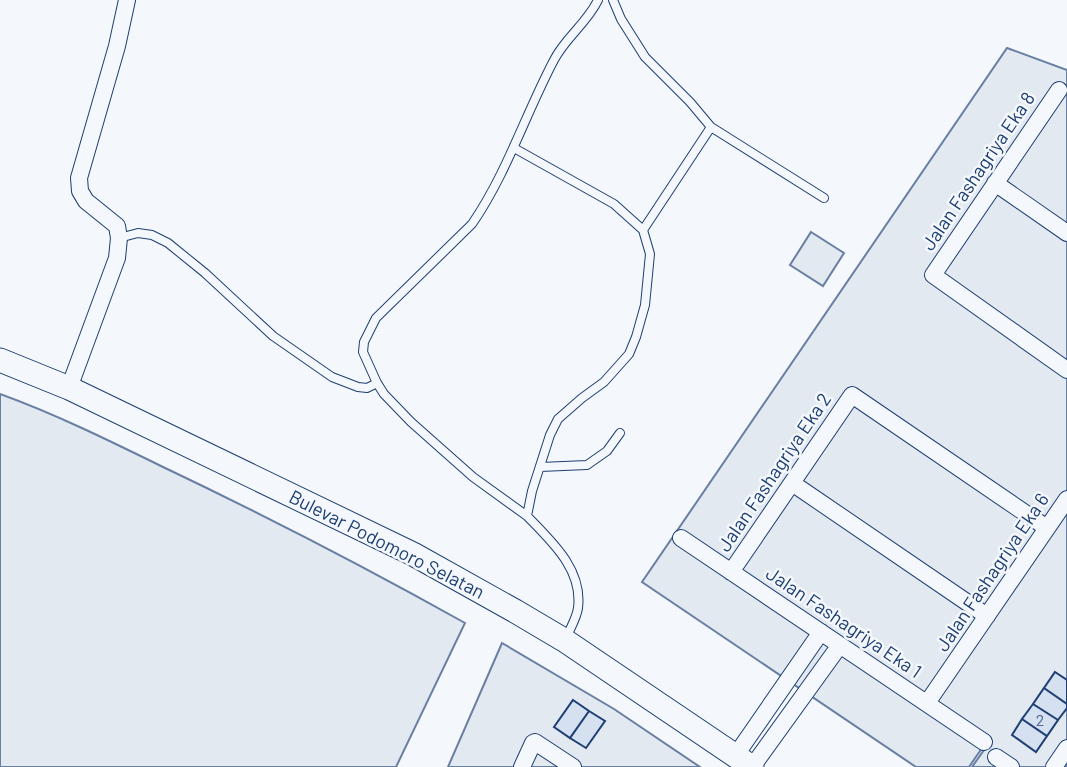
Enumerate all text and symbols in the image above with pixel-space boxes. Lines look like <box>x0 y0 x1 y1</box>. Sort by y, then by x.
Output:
street label: Jalan Fashagriya Eka 8 <box>916 87 1039 254</box>
street label: Jalan Fashagriya Eka 2 <box>712 388 835 555</box>
street label: Bulevar Podomoro Selatan <box>286 484 489 603</box>
street label: Jalan Fashagriya Eka 6 <box>930 488 1053 655</box>
street label: Jalan Fashagriya Eka 1 <box>762 561 926 682</box>
house number: 2 <box>1036 710 1044 729</box>

